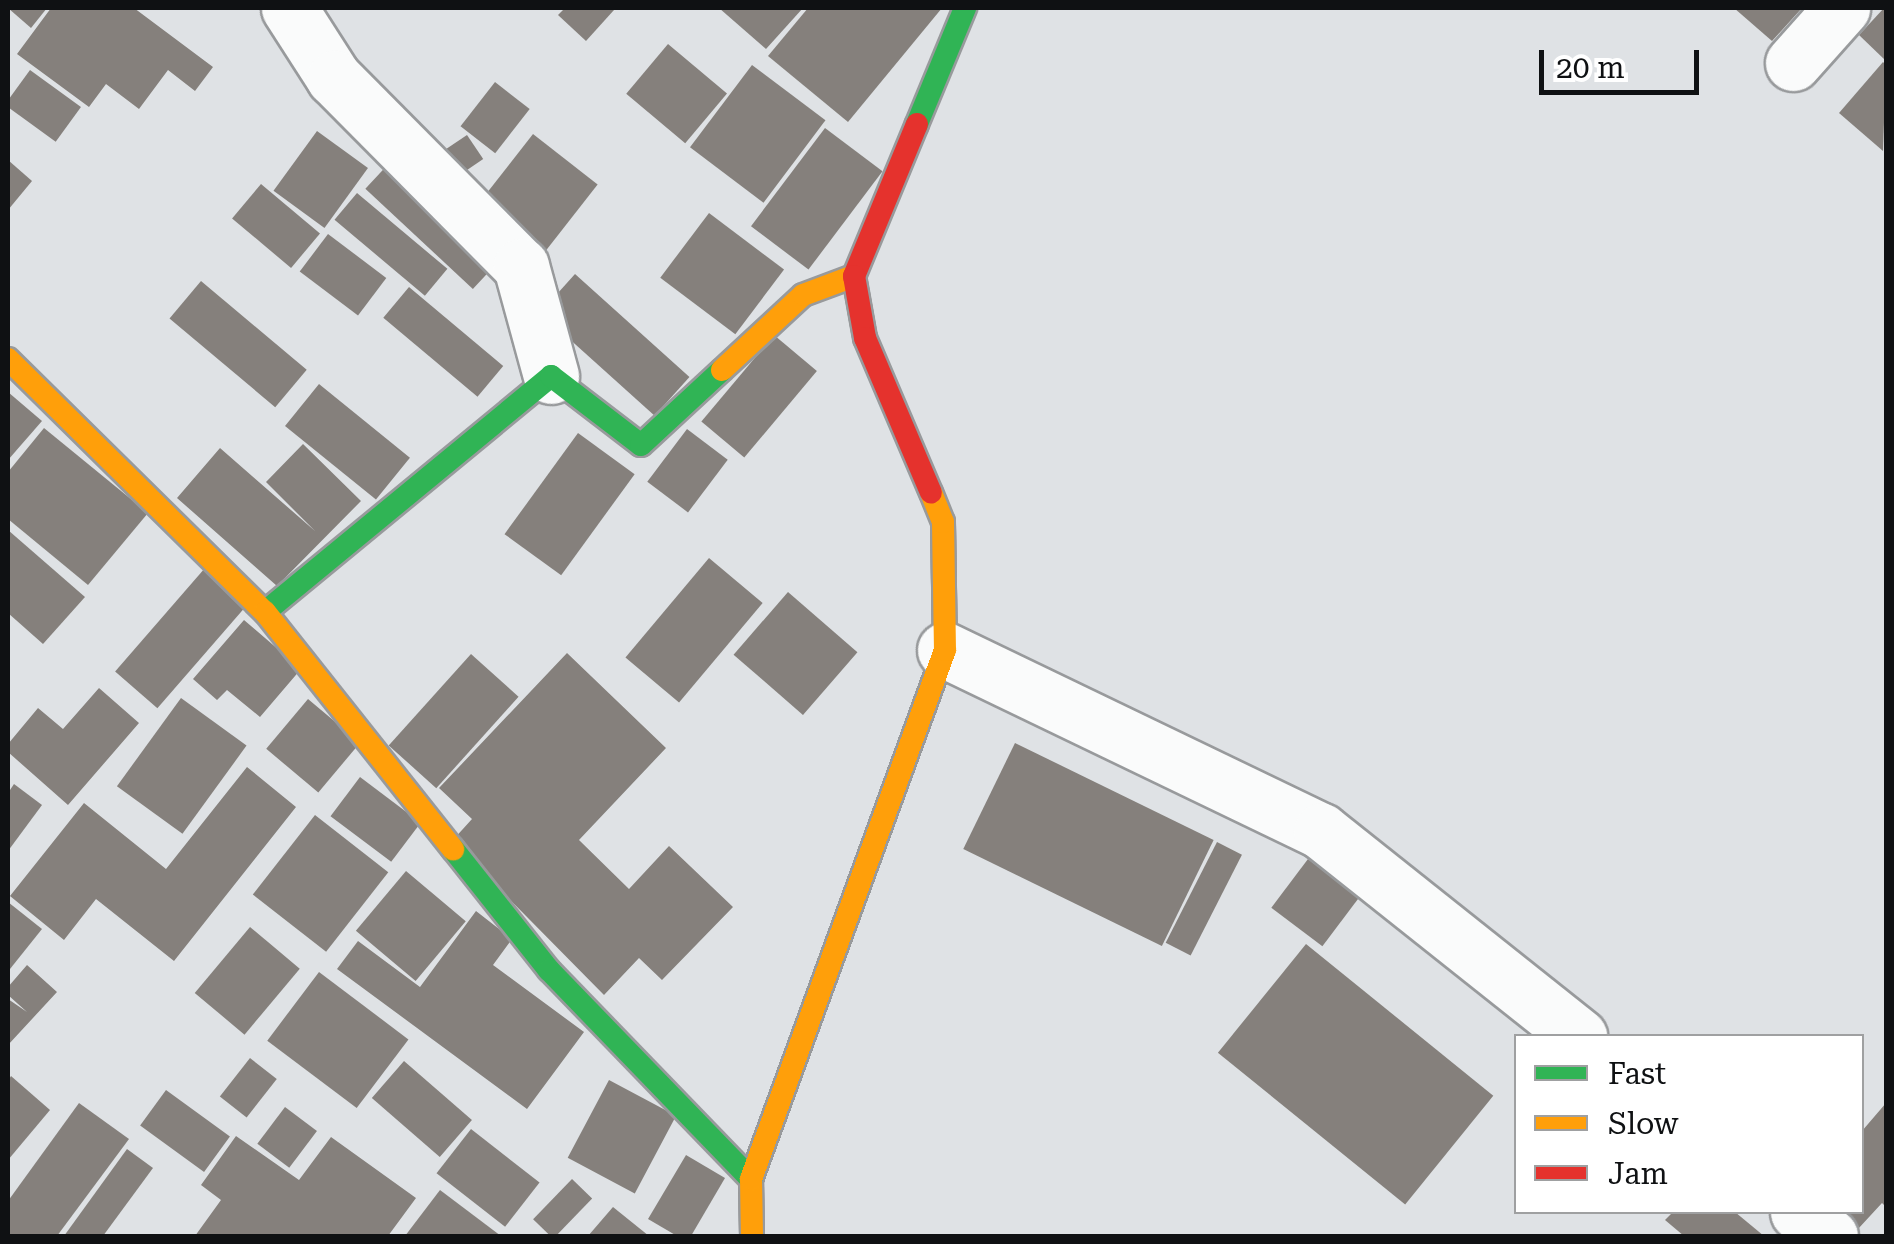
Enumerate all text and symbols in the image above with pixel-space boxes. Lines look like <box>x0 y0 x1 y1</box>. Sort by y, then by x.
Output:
scale bar <box>1544 30 1704 92</box>
text: 20 m <box>1556 50 1625 85</box>
legend <box>1514 1034 1864 1214</box>
text: Fast <box>1608 1056 1666 1091</box>
text: Slow <box>1608 1106 1679 1141</box>
text: Jam <box>1608 1156 1668 1191</box>

